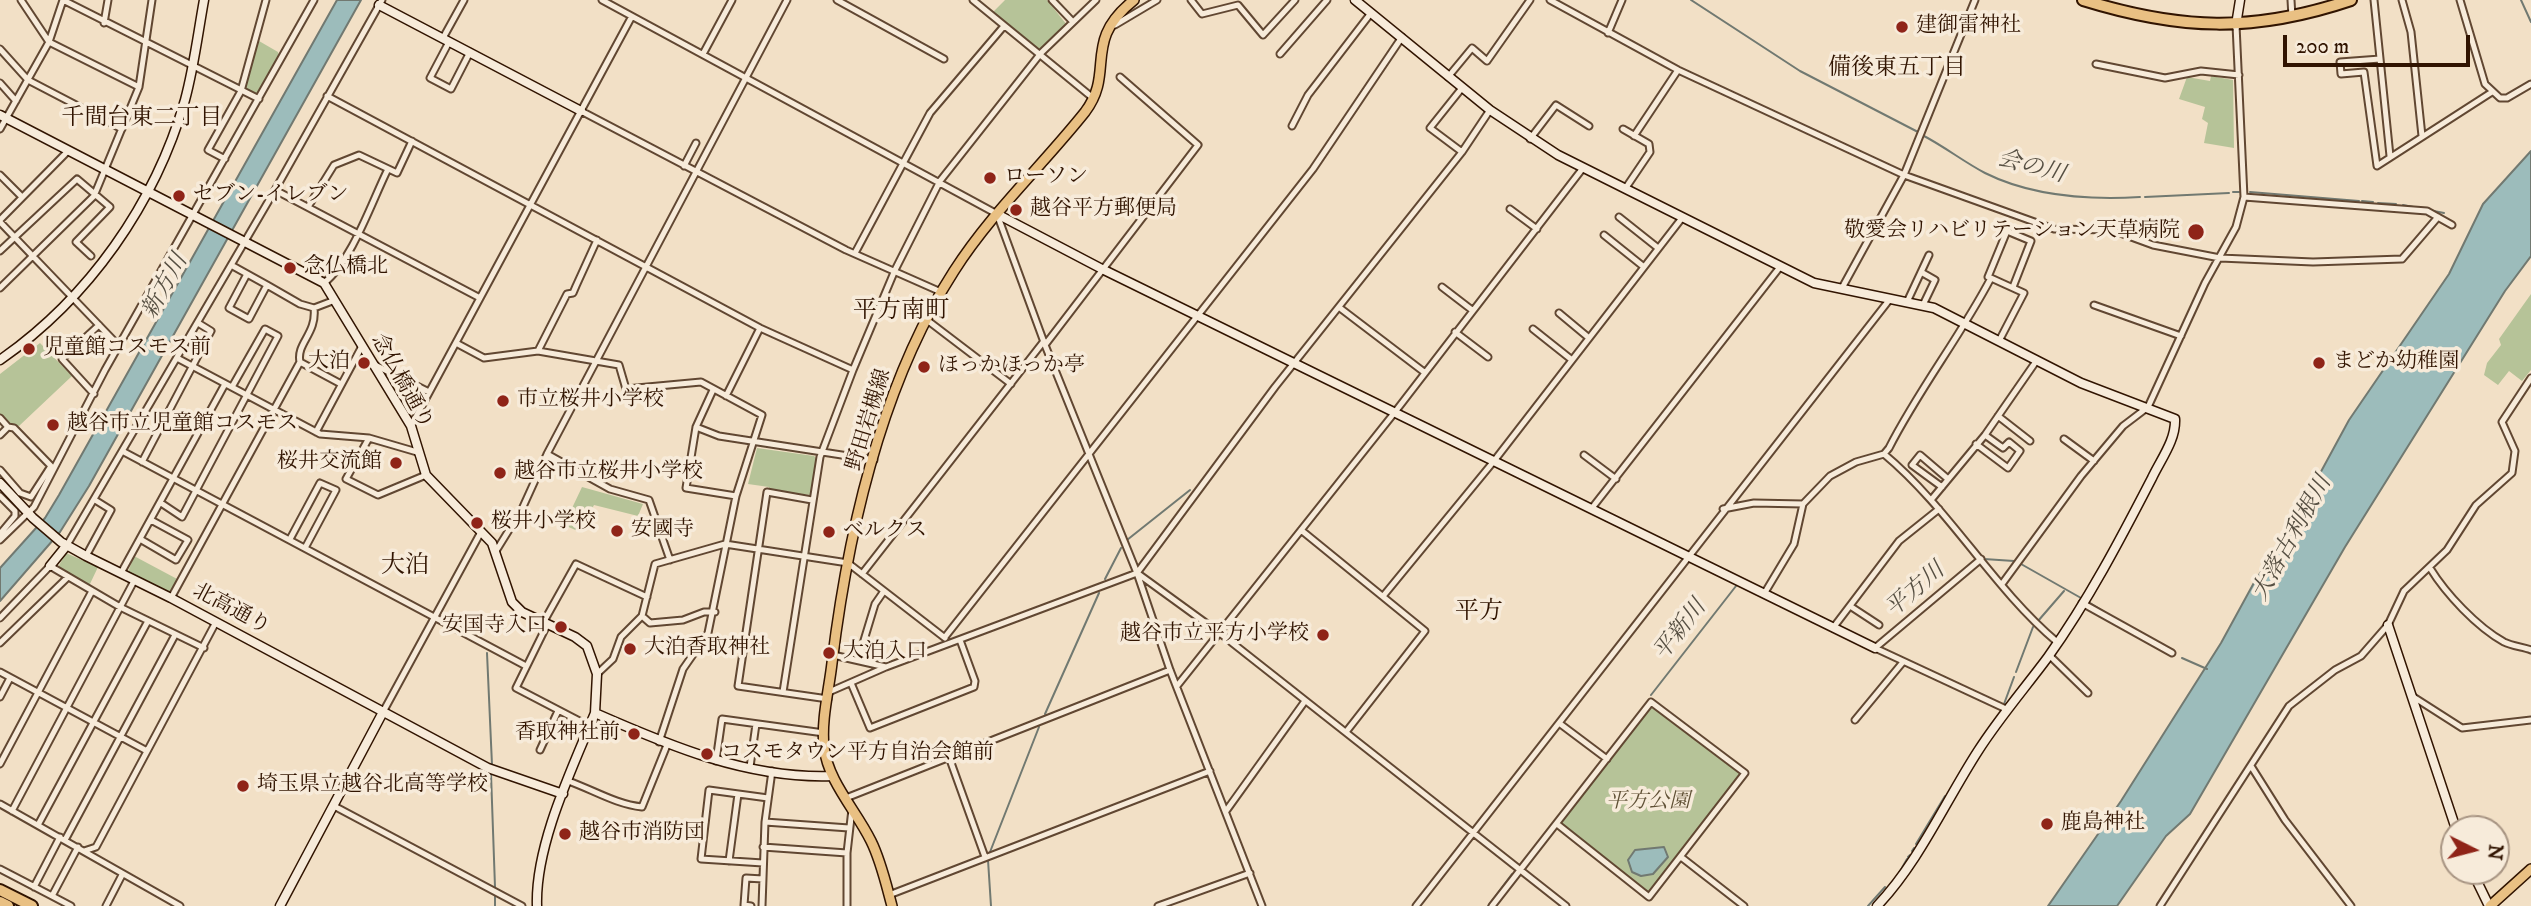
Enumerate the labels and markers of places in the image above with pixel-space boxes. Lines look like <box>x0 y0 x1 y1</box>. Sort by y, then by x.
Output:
place label: 建御雷神社 <box>1916 14 2021 40</box>
marker: 建御雷神社 <box>1894 19 1910 35</box>
place label: ローソン <box>1004 165 1088 191</box>
marker: ローソン <box>982 170 998 186</box>
place label: セブン-イレブン <box>193 183 349 209</box>
marker: セブン-イレブン <box>171 188 187 204</box>
place label: 越谷平方郵便局 <box>1030 197 1177 223</box>
marker: 越谷平方郵便局 <box>1008 202 1024 218</box>
place label: 敬愛会リハビリテーション天草病院 <box>1844 219 2180 245</box>
marker: 敬愛会リハビリテーション天草病院 <box>2186 222 2206 242</box>
place label: 念仏橋北 <box>304 255 388 281</box>
marker: 念仏橋北 <box>282 260 298 276</box>
place label: 児童館コスモス前 <box>43 336 211 362</box>
marker: 児童館コスモス前 <box>21 341 37 357</box>
place label: 大泊 <box>308 350 350 376</box>
place label: まどか幼稚園 <box>2333 350 2459 376</box>
place label: ほっかほっか亭 <box>938 354 1085 380</box>
marker: 大泊 <box>356 355 372 371</box>
marker: まどか幼稚園 <box>2311 355 2327 371</box>
marker: ほっかほっか亭 <box>916 359 932 375</box>
place label: 市立桜井小学校 <box>517 388 664 414</box>
marker: 市立桜井小学校 <box>495 393 511 409</box>
place label: 越谷市立児童館コスモス <box>67 412 298 438</box>
marker: 越谷市立児童館コスモス <box>45 417 61 433</box>
place label: 桜井交流館 <box>277 450 382 476</box>
marker: 桜井交流館 <box>388 455 404 471</box>
place label: 越谷市立桜井小学校 <box>514 460 703 486</box>
marker: 越谷市立桜井小学校 <box>492 465 508 481</box>
place label: 桜井小学校 <box>491 510 596 536</box>
marker: 桜井小学校 <box>469 515 485 531</box>
place label: 安國寺 <box>631 518 694 544</box>
place label: ベルクス <box>843 519 927 545</box>
marker: 安國寺 <box>609 523 625 539</box>
marker: ベルクス <box>821 524 837 540</box>
place label: 安国寺入口 <box>442 614 547 640</box>
marker: 安国寺入口 <box>553 619 569 635</box>
place label: 越谷市立平方小学校 <box>1120 622 1309 648</box>
marker: 越谷市立平方小学校 <box>1315 627 1331 643</box>
place label: 大泊香取神社 <box>644 636 770 662</box>
place label: 大泊入口 <box>843 640 927 666</box>
marker: 大泊香取神社 <box>622 641 638 657</box>
marker: 大泊入口 <box>821 645 837 661</box>
place label: 香取神社前 <box>515 721 620 747</box>
marker: 香取神社前 <box>626 726 642 742</box>
place label: コスモタウン平方自治会館前 <box>721 741 994 767</box>
marker: コスモタウン平方自治会館前 <box>699 746 715 762</box>
place label: 埼玉県立越谷北高等学校 <box>257 773 488 799</box>
marker: 埼玉県立越谷北高等学校 <box>235 778 251 794</box>
place label: 鹿島神社 <box>2061 811 2145 837</box>
marker: 鹿島神社 <box>2039 816 2055 832</box>
place label: 越谷市消防団 <box>579 821 705 847</box>
marker: 越谷市消防団 <box>557 826 573 842</box>

